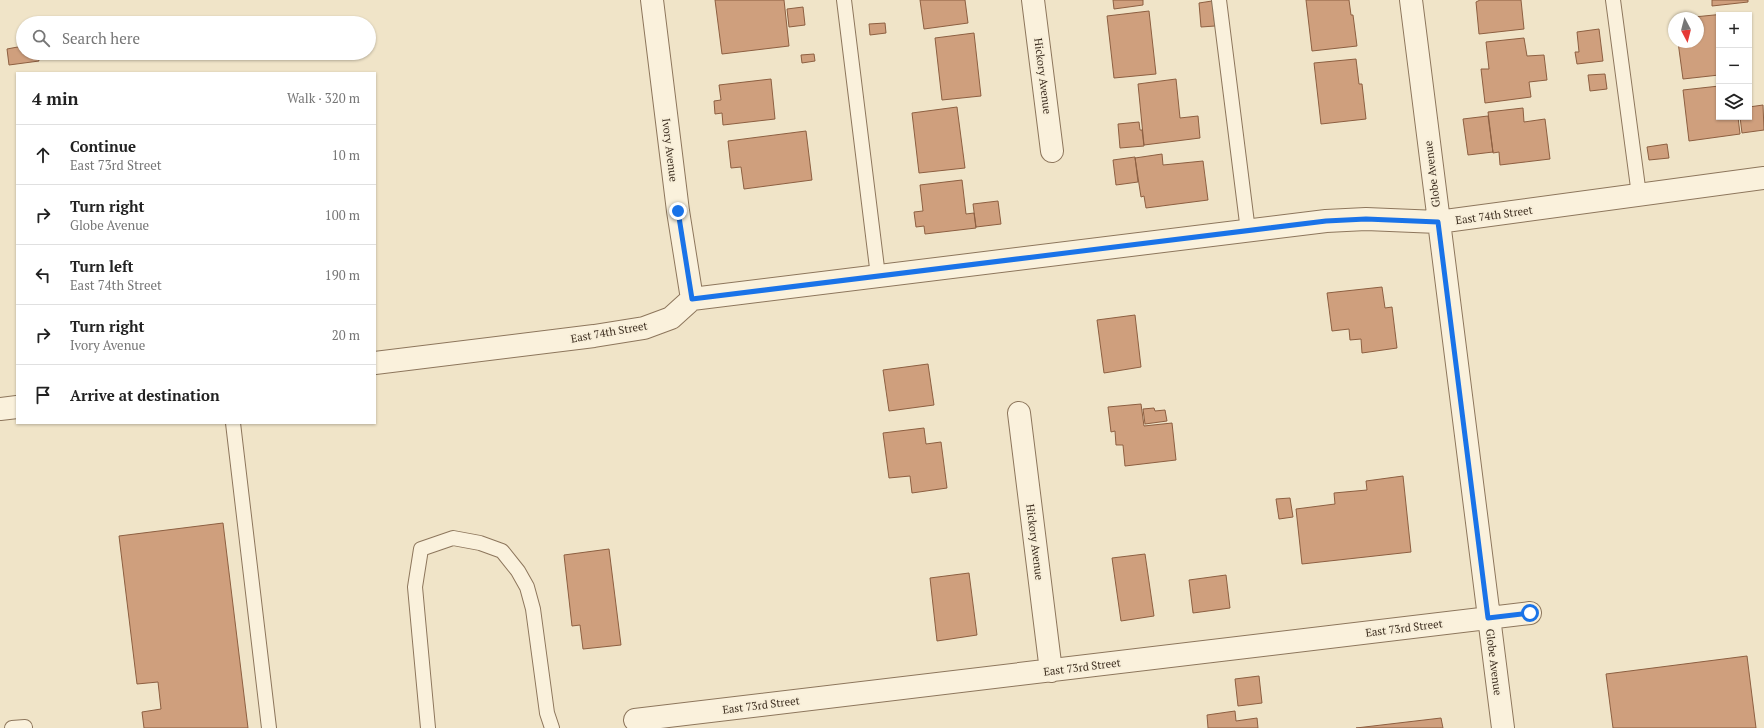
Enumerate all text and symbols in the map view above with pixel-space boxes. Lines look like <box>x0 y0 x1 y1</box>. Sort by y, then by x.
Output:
north arrow <box>1668 12 1704 48</box>
map controls <box>1716 12 1752 120</box>
button: + <box>1716 12 1752 48</box>
search box <box>16 16 376 60</box>
icon: search <box>30 27 52 49</box>
text: Search here <box>62 28 140 48</box>
street label: Hickory Avenue <box>1031 37 1055 115</box>
button: − <box>1716 48 1752 84</box>
button: layers <box>1716 84 1752 120</box>
text: 4 min <box>32 87 79 110</box>
text: Walk · 320 m <box>287 89 360 107</box>
street label: Ivory Avenue <box>659 117 681 183</box>
text: Continue <box>70 136 136 156</box>
street label: Globe Avenue <box>1421 139 1443 208</box>
icon: ahead <box>32 144 54 166</box>
text: 10 m <box>332 146 360 164</box>
text: East 73rd Street <box>70 156 162 174</box>
text: Turn right <box>70 196 145 216</box>
route end <box>669 202 687 220</box>
street label: East 74th Street <box>1455 203 1533 227</box>
icon: right <box>32 204 54 226</box>
text: 100 m <box>325 206 360 224</box>
text: Globe Avenue <box>70 216 149 234</box>
text: Turn left <box>70 256 134 276</box>
icon: left <box>32 264 54 286</box>
text: 190 m <box>325 266 360 284</box>
text: East 74th Street <box>70 276 162 294</box>
text: Turn right <box>70 316 145 336</box>
street label: East 74th Street <box>569 318 649 346</box>
icon: right <box>32 324 54 346</box>
text: 20 m <box>332 326 360 344</box>
text: Ivory Avenue <box>70 336 145 354</box>
icon: arrive <box>32 384 54 406</box>
text: Arrive at destination <box>70 385 220 405</box>
street label: Hickory Avenue <box>1023 503 1047 581</box>
route start <box>1521 604 1539 622</box>
street label: East 73rd Street <box>1365 616 1443 640</box>
street label: Globe Avenue <box>1483 628 1505 697</box>
street label: East 73rd Street <box>1043 655 1121 679</box>
street label: East 73rd Street <box>722 693 800 717</box>

